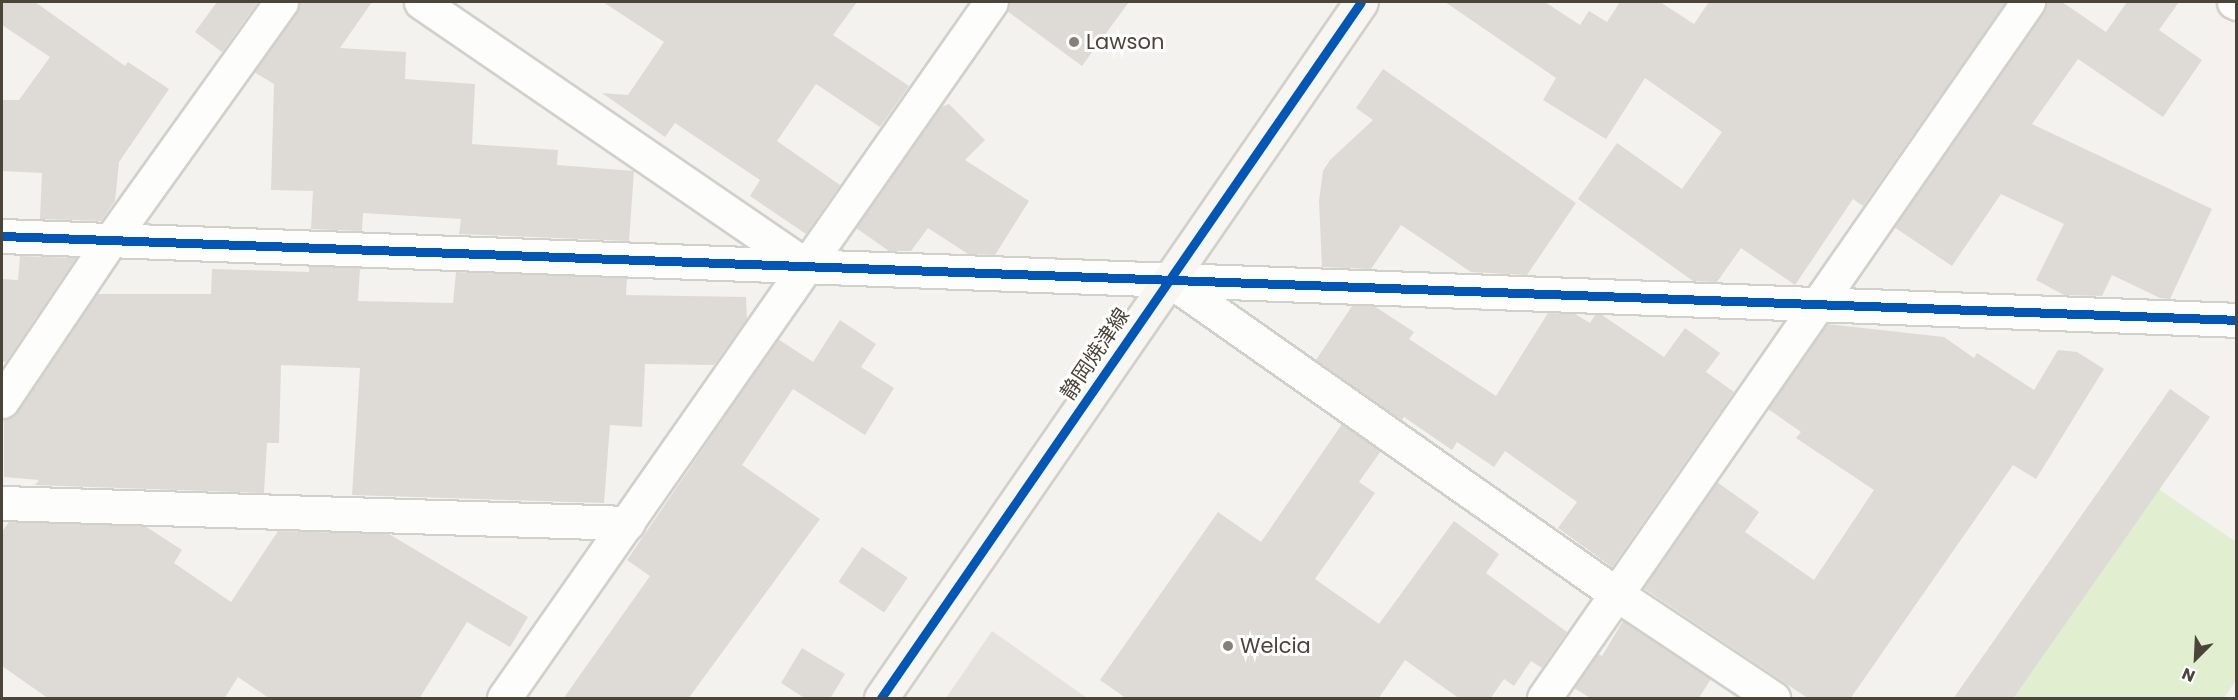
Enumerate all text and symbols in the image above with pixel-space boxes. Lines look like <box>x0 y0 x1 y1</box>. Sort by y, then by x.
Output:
place label: Lawson <box>1086 29 1164 55</box>
marker: Lawson <box>1067 35 1081 49</box>
street label: 静岡焼津線 <box>1055 303 1135 405</box>
north arrow <box>2166 628 2226 688</box>
place label: Welcia <box>1240 633 1311 659</box>
marker: Welcia <box>1221 639 1235 653</box>
text: N <box>2178 662 2199 688</box>

